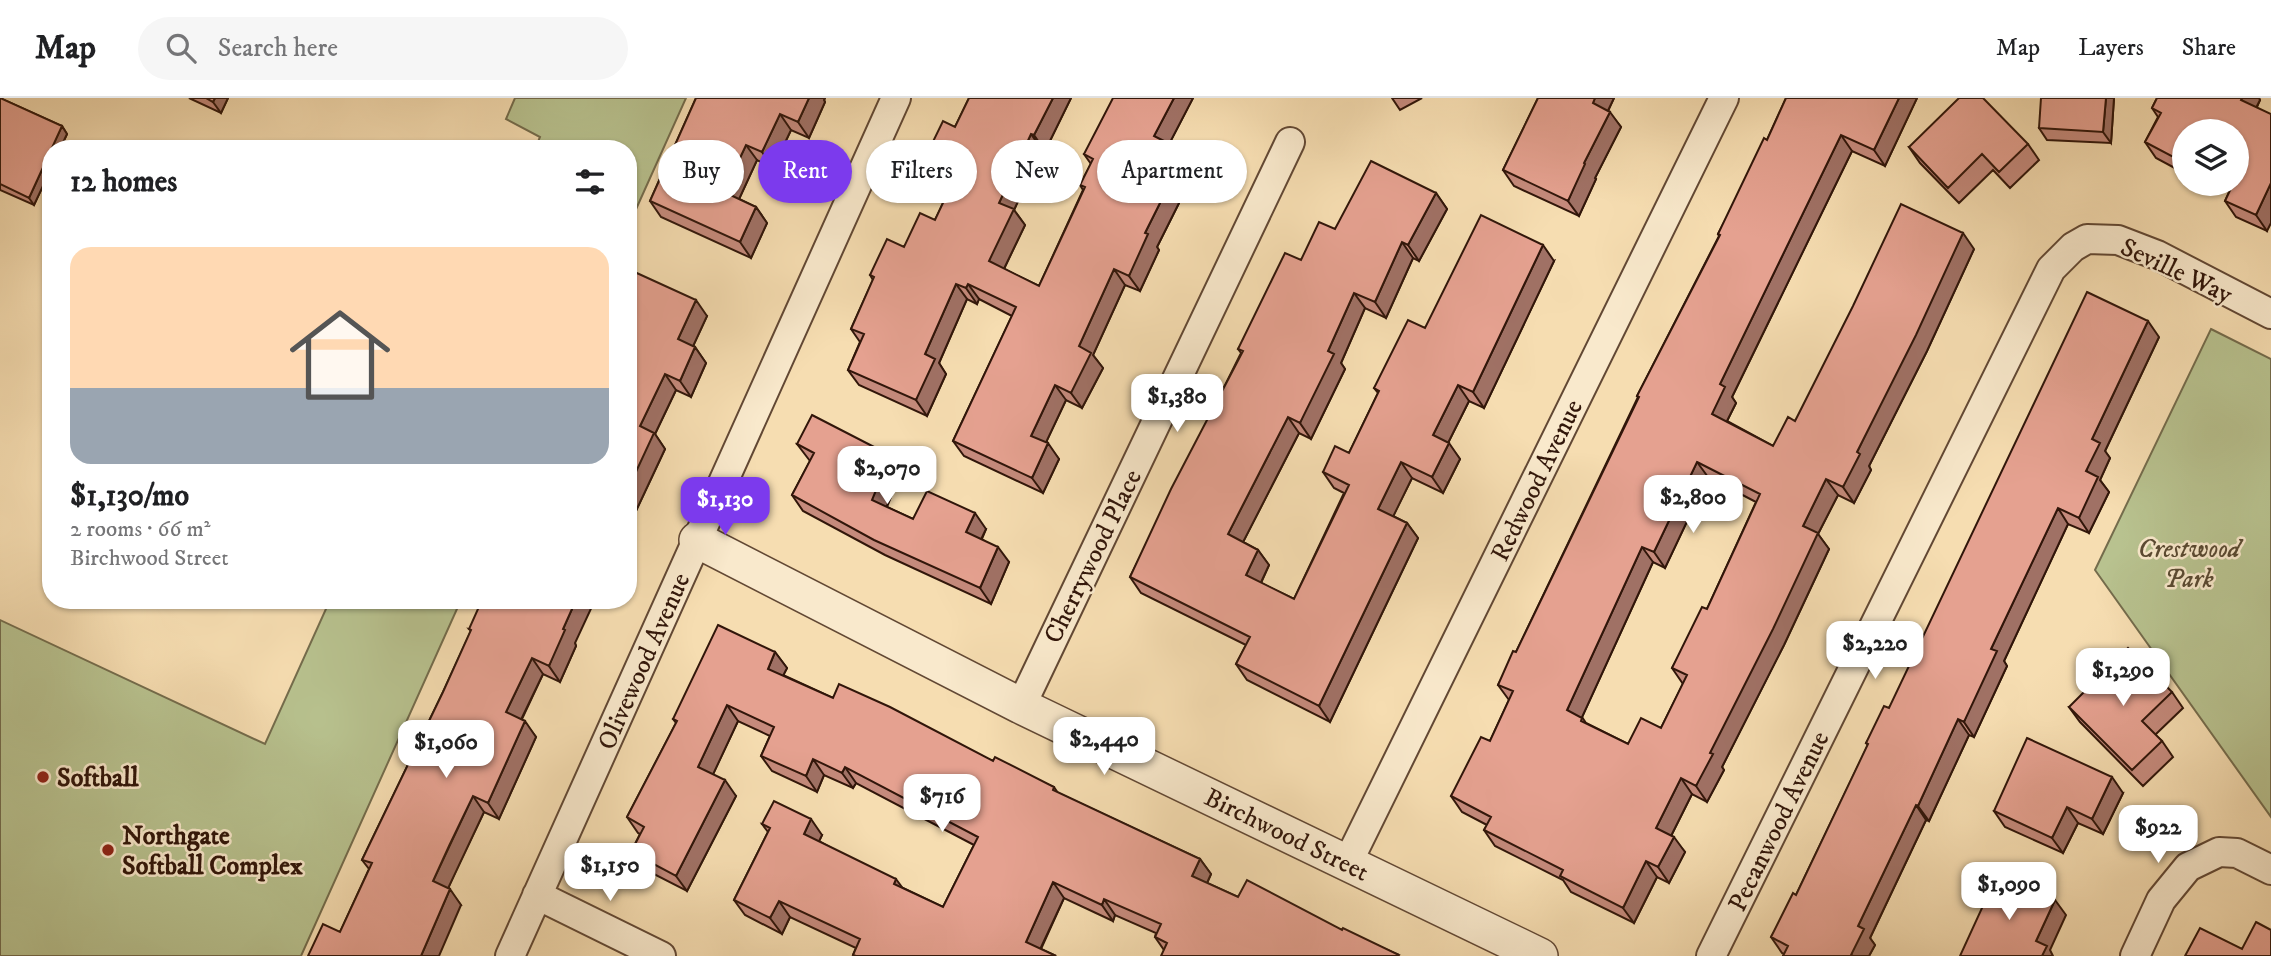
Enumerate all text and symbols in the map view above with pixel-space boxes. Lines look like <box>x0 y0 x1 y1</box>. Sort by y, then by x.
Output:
search box <box>138 17 628 80</box>
text: Map <box>35 28 96 69</box>
icon: search <box>162 29 200 67</box>
text: Search here <box>218 32 338 65</box>
text: Map <box>1996 33 2040 63</box>
text: Layers <box>2078 33 2144 63</box>
text: Share <box>2182 33 2236 63</box>
map controls <box>2172 119 2249 196</box>
button: layers <box>2172 119 2249 196</box>
chip: Buy <box>658 140 744 203</box>
chip: Rent <box>758 140 852 203</box>
chip: Filters <box>866 140 977 203</box>
chip: New <box>991 140 1083 203</box>
chip: Apartment <box>1097 140 1247 203</box>
icon: filters <box>571 163 609 201</box>
text: 12 homes <box>70 164 177 201</box>
street label: Seville Way <box>2115 231 2238 312</box>
icon: home <box>277 292 403 418</box>
pin: $1,380 <box>1120 374 1234 434</box>
text: $1,380 <box>1147 382 1207 411</box>
street label: Redwood Avenue <box>1484 394 1591 567</box>
pin: $2,070 <box>830 446 944 506</box>
text: $2,070 <box>853 454 921 483</box>
street label: Cherrywood Place <box>1037 464 1150 649</box>
pin: $2,800 <box>1636 476 1750 535</box>
text: $1,130/mo <box>70 478 189 515</box>
pin: $1,130 <box>668 478 782 537</box>
text: $2,800 <box>1660 483 1726 512</box>
text: $1,130 <box>697 485 753 514</box>
text: 2 rooms · 66 m² <box>70 515 210 544</box>
park label: Crestwood Park <box>2138 533 2244 596</box>
text: Birchwood Street <box>70 544 229 573</box>
street label: Olivewood Avenue <box>591 568 698 755</box>
pin: $2,220 <box>1818 622 1932 681</box>
text: $2,220 <box>1842 629 1908 658</box>
pin: $1,290 <box>2066 648 2180 708</box>
text: $1,290 <box>2092 656 2154 685</box>
pin: $2,440 <box>1047 718 1161 777</box>
pin: $1,060 <box>389 720 503 780</box>
text: $2,440 <box>1069 725 1139 754</box>
street label: Pecanwood Avenue <box>1721 726 1837 917</box>
text: $1,060 <box>414 728 478 757</box>
place label: Softball <box>57 762 140 795</box>
marker: Softball <box>35 769 51 785</box>
pin: $716 <box>901 774 983 834</box>
street label: Birchwood Street <box>1199 781 1374 889</box>
text: $716 <box>920 782 965 811</box>
pin: $922 <box>2117 806 2199 865</box>
text: $922 <box>2135 813 2181 842</box>
place label: Northgate Softball Complex <box>122 820 303 883</box>
marker: Northgate Softball Complex <box>100 842 116 858</box>
pin: $1,150 <box>553 844 667 903</box>
text: $1,150 <box>580 851 640 880</box>
pin: $1,090 <box>1952 862 2066 922</box>
text: $1,090 <box>1977 870 2041 899</box>

